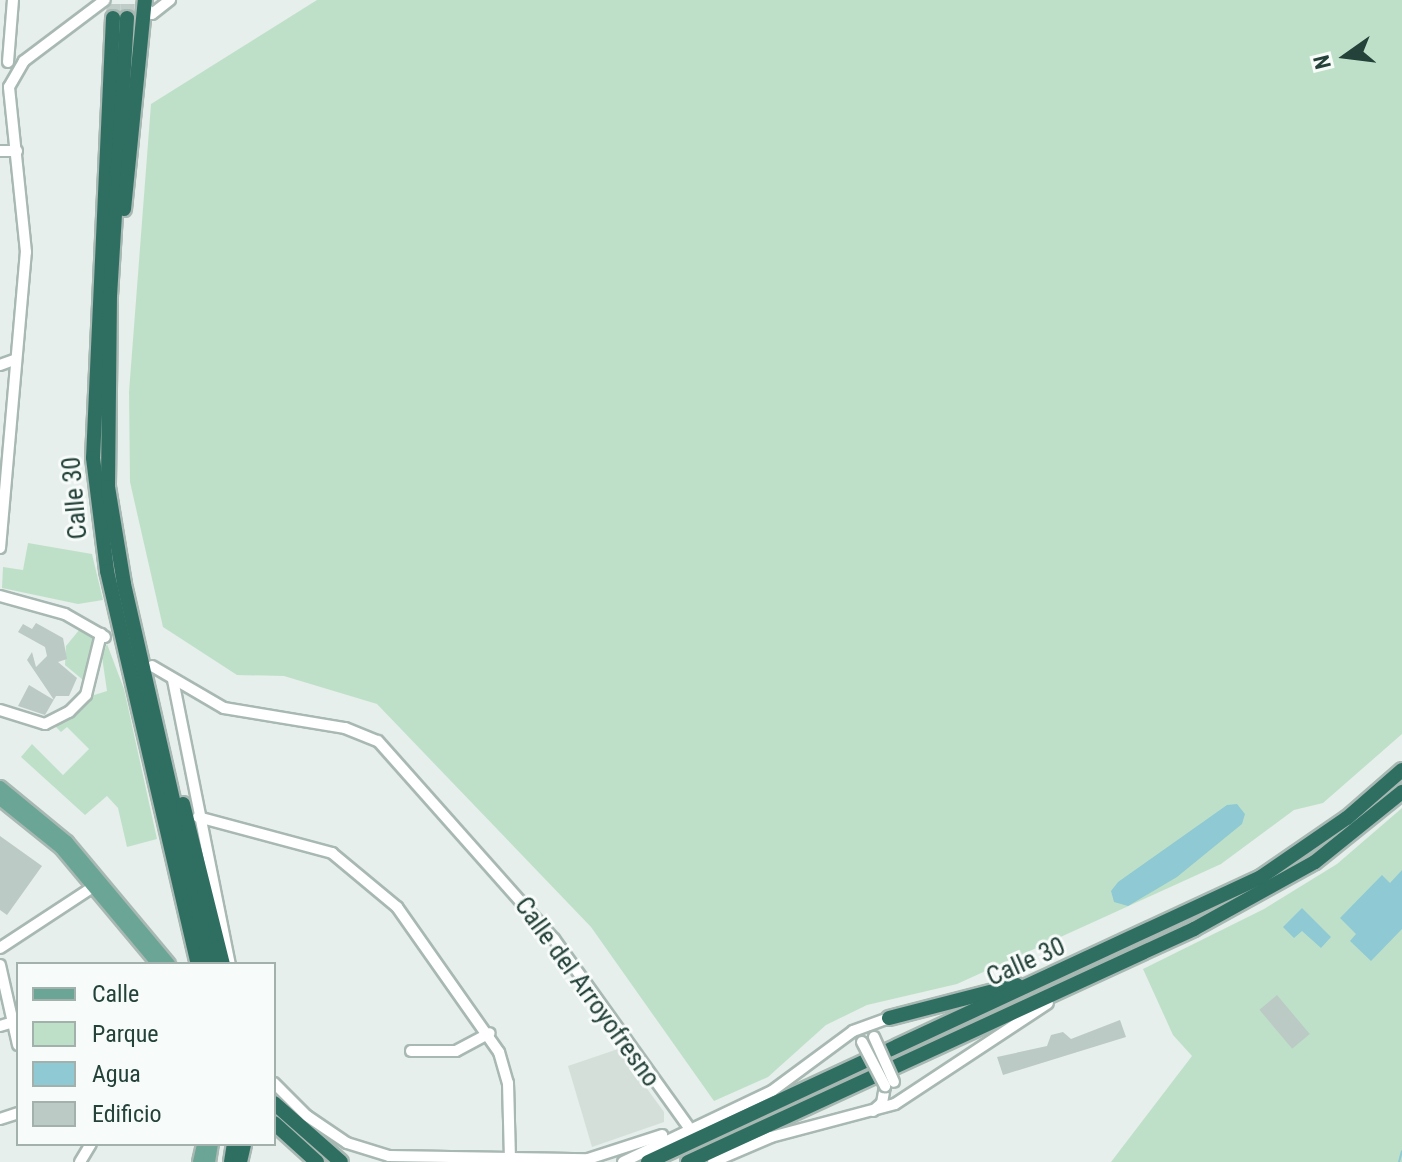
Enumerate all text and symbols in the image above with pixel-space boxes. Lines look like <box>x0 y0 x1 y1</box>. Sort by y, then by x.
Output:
north arrow <box>1306 16 1386 96</box>
text: N <box>1308 52 1336 72</box>
street label: Calle 30 <box>56 455 94 541</box>
street label: Calle del Arroyofresno <box>508 891 666 1093</box>
street label: Calle 30 <box>982 931 1070 993</box>
legend <box>16 962 276 1146</box>
text: Calle <box>92 980 139 1008</box>
text: Parque <box>92 1020 159 1048</box>
text: Agua <box>92 1060 141 1088</box>
text: Edificio <box>92 1100 162 1128</box>

